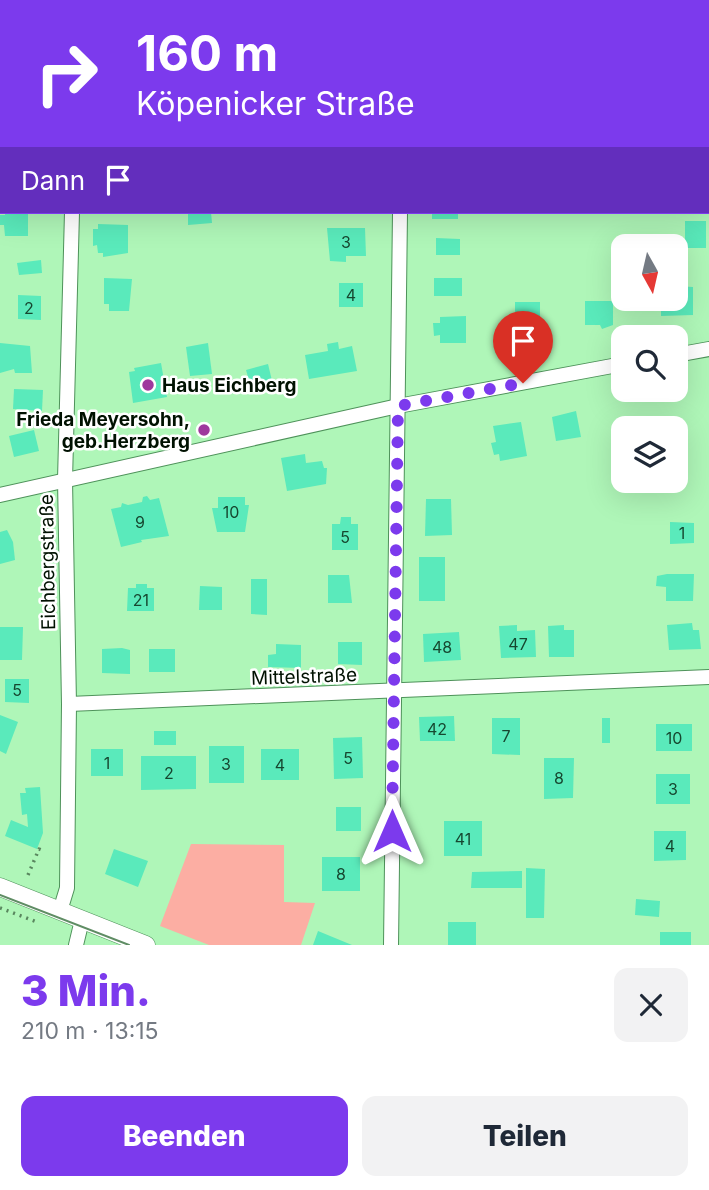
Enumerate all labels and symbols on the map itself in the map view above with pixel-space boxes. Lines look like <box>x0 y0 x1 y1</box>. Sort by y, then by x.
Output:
house number: 3 <box>341 232 351 252</box>
north arrow <box>611 234 688 312</box>
house number: 4 <box>346 285 356 305</box>
house number: 2 <box>24 298 34 318</box>
pin <box>493 311 553 383</box>
place label: Haus Eichberg <box>162 374 296 397</box>
marker: Haus Eichberg <box>140 377 156 393</box>
place label: Frieda Meyersohn, geb.Herzberg <box>16 408 190 453</box>
marker: Frieda Meyersohn, geb.Herzberg <box>196 422 212 438</box>
street label: Eichbergstraße <box>35 494 60 630</box>
house number: 10 <box>223 502 239 522</box>
house number: 9 <box>135 512 145 532</box>
house number: 1 <box>679 523 685 543</box>
house number: 5 <box>340 527 350 547</box>
house number: 21 <box>133 590 149 610</box>
house number: 47 <box>508 634 528 654</box>
house number: 48 <box>432 637 452 657</box>
street label: Mittelstraße <box>251 663 357 690</box>
house number: 5 <box>12 680 22 700</box>
house number: 42 <box>427 719 447 739</box>
house number: 7 <box>501 726 511 746</box>
house number: 10 <box>666 728 682 748</box>
house number: 5 <box>343 748 353 768</box>
house number: 1 <box>104 753 110 773</box>
house number: 3 <box>221 754 231 774</box>
house number: 4 <box>275 755 285 775</box>
house number: 2 <box>164 763 174 783</box>
house number: 8 <box>554 768 564 788</box>
house number: 3 <box>668 779 678 799</box>
position arrow <box>355 794 429 868</box>
house number: 41 <box>455 829 471 849</box>
house number: 4 <box>665 836 675 856</box>
house number: 8 <box>336 864 346 884</box>

